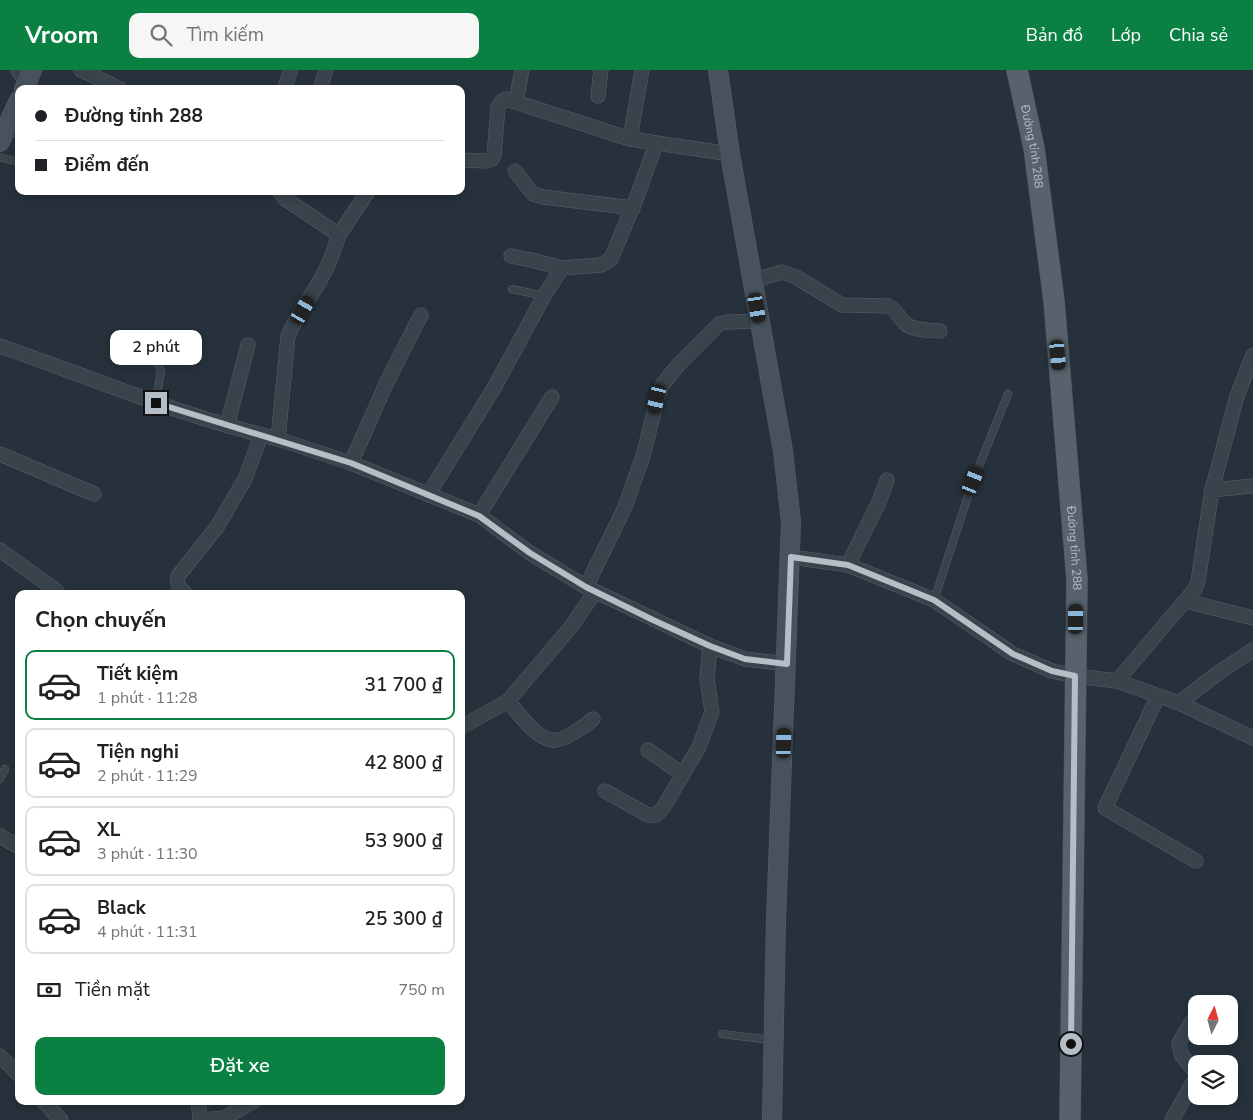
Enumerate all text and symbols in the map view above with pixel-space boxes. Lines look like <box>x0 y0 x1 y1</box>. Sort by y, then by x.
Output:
search box <box>129 13 479 58</box>
text: Vroom <box>25 19 99 51</box>
icon: search <box>147 21 175 49</box>
text: Tìm kiếm <box>187 22 264 48</box>
text: Bản đồ <box>1026 23 1083 47</box>
text: Lớp <box>1111 23 1141 47</box>
text: Chia sẻ <box>1169 23 1228 47</box>
street label: Đường tỉnh 288 <box>1017 102 1047 189</box>
text: Đường tỉnh 288 <box>65 103 203 129</box>
text: Điểm đến <box>65 152 149 178</box>
car <box>747 292 766 324</box>
car <box>289 293 316 327</box>
callout: 2 phút <box>110 330 202 366</box>
text: 2 phút <box>132 336 180 358</box>
car <box>1049 339 1066 371</box>
car <box>646 383 667 415</box>
route end <box>145 392 167 414</box>
car <box>960 464 985 498</box>
street label: Đường tỉnh 288 <box>1063 504 1085 590</box>
car <box>1068 604 1083 634</box>
text: Chọn chuyến <box>35 605 166 635</box>
text: Tiết kiệm <box>97 661 178 687</box>
icon: car <box>37 663 82 708</box>
text: 31 700 ₫ <box>365 672 443 698</box>
text: 1 phút · 11:28 <box>97 687 198 709</box>
car <box>775 728 792 758</box>
text: Tiện nghi <box>97 739 179 765</box>
icon: car <box>37 741 82 786</box>
text: 42 800 ₫ <box>365 750 443 776</box>
text: 2 phút · 11:29 <box>97 765 198 787</box>
text: XL <box>97 817 120 843</box>
icon: car <box>37 819 82 864</box>
text: 53 900 ₫ <box>365 828 443 854</box>
text: 3 phút · 11:30 <box>97 843 198 865</box>
text: Black <box>97 895 146 921</box>
icon: car <box>37 897 82 942</box>
text: 25 300 ₫ <box>365 906 443 932</box>
text: 4 phút · 11:31 <box>97 921 198 943</box>
icon: cash <box>35 976 63 1004</box>
text: Tiền mặt <box>75 977 150 1003</box>
text: 750 m <box>398 979 445 1001</box>
north arrow <box>1188 995 1238 1045</box>
map controls <box>1188 995 1238 1105</box>
route start <box>1060 1033 1082 1055</box>
button: Đặt xe <box>35 1037 445 1095</box>
button: layers <box>1188 1055 1238 1105</box>

